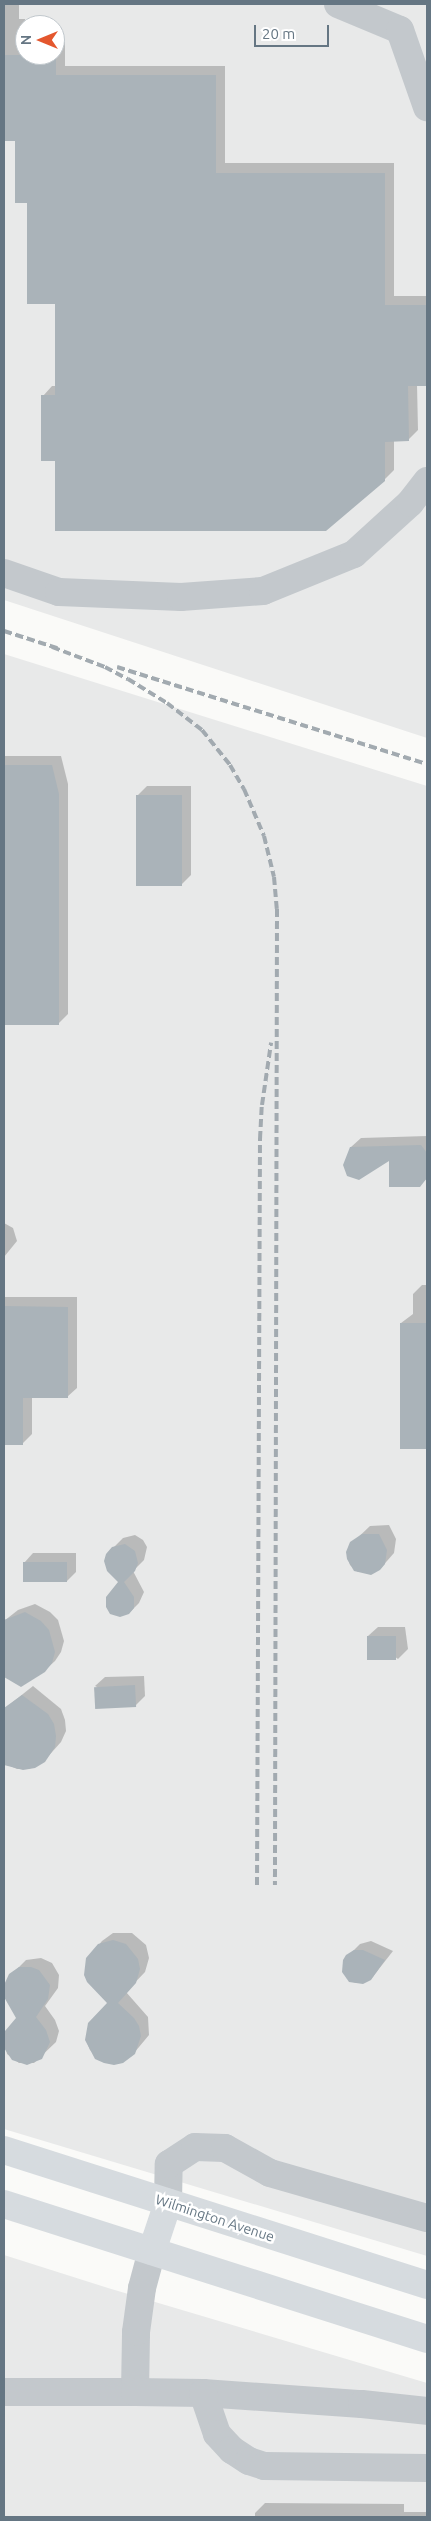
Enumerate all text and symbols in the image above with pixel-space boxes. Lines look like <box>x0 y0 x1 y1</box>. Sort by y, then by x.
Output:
north arrow <box>15 15 65 65</box>
scale bar <box>256 15 331 47</box>
text: 20 m <box>262 25 295 42</box>
text: N <box>18 35 34 45</box>
street label: Wilmington Avenue <box>154 2191 276 2245</box>

